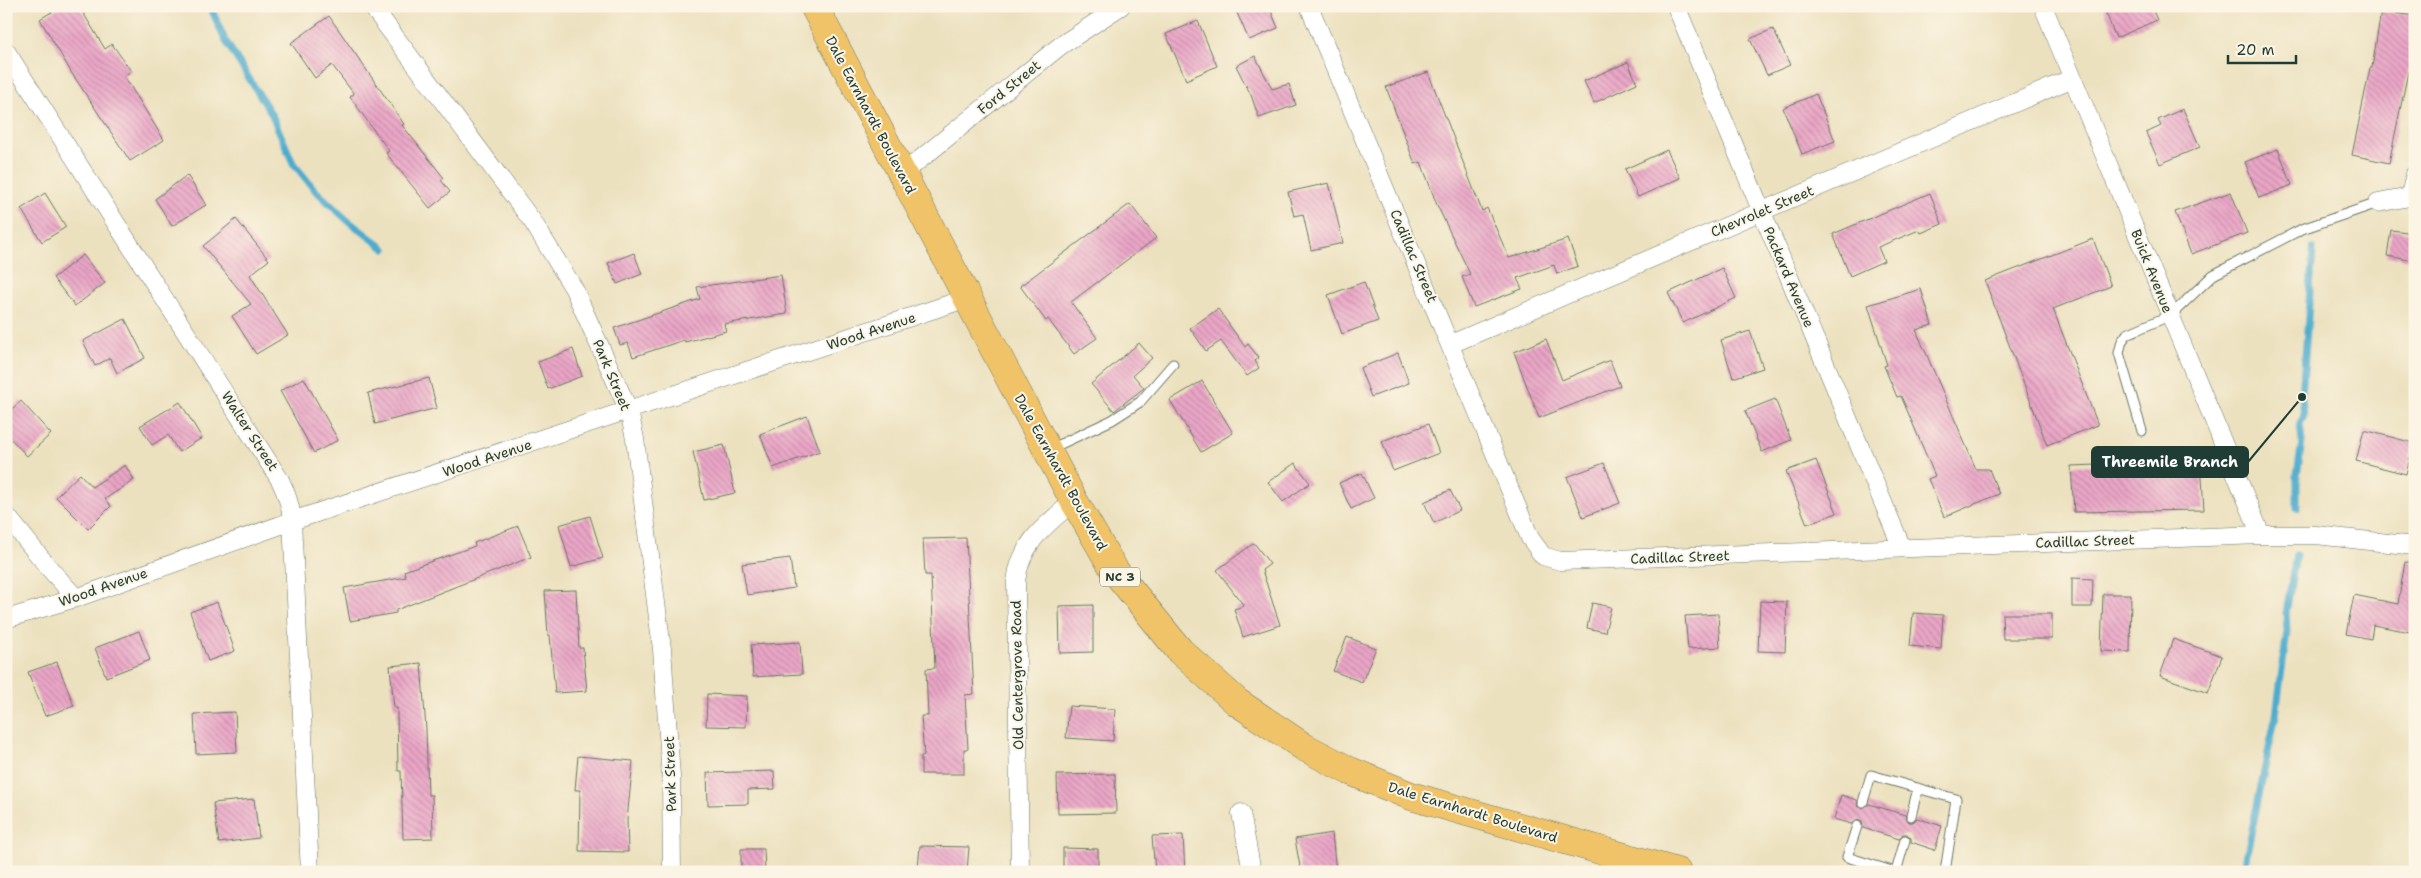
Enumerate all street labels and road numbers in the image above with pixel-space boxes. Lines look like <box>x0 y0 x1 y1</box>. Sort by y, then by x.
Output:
street label: Dale Earnhardt Boulevard <box>822 33 920 197</box>
street label: Ford Street <box>974 56 1044 118</box>
street label: Chevrolet Street <box>1708 181 1816 241</box>
street label: Cadillac Street <box>1386 207 1442 305</box>
street label: Packard Avenue <box>1760 224 1818 330</box>
street label: Buick Avenue <box>2127 226 2177 316</box>
street label: Wood Avenue <box>824 308 918 354</box>
street label: Park Street <box>589 337 635 413</box>
street label: Walter Street <box>218 388 282 474</box>
street label: Dale Earnhardt Boulevard <box>1010 391 1112 553</box>
street label: Wood Avenue <box>440 435 534 481</box>
street label: Cadillac Street <box>2035 530 2135 552</box>
street label: Cadillac Street <box>1630 546 1730 568</box>
street label: Wood Avenue <box>56 563 150 611</box>
road number: NC 3 <box>1100 568 1140 586</box>
street label: Old Centergrove Road <box>1007 600 1027 750</box>
street label: Park Street <box>660 736 680 812</box>
street label: Dale Earnhardt Boulevard <box>1386 778 1560 846</box>

